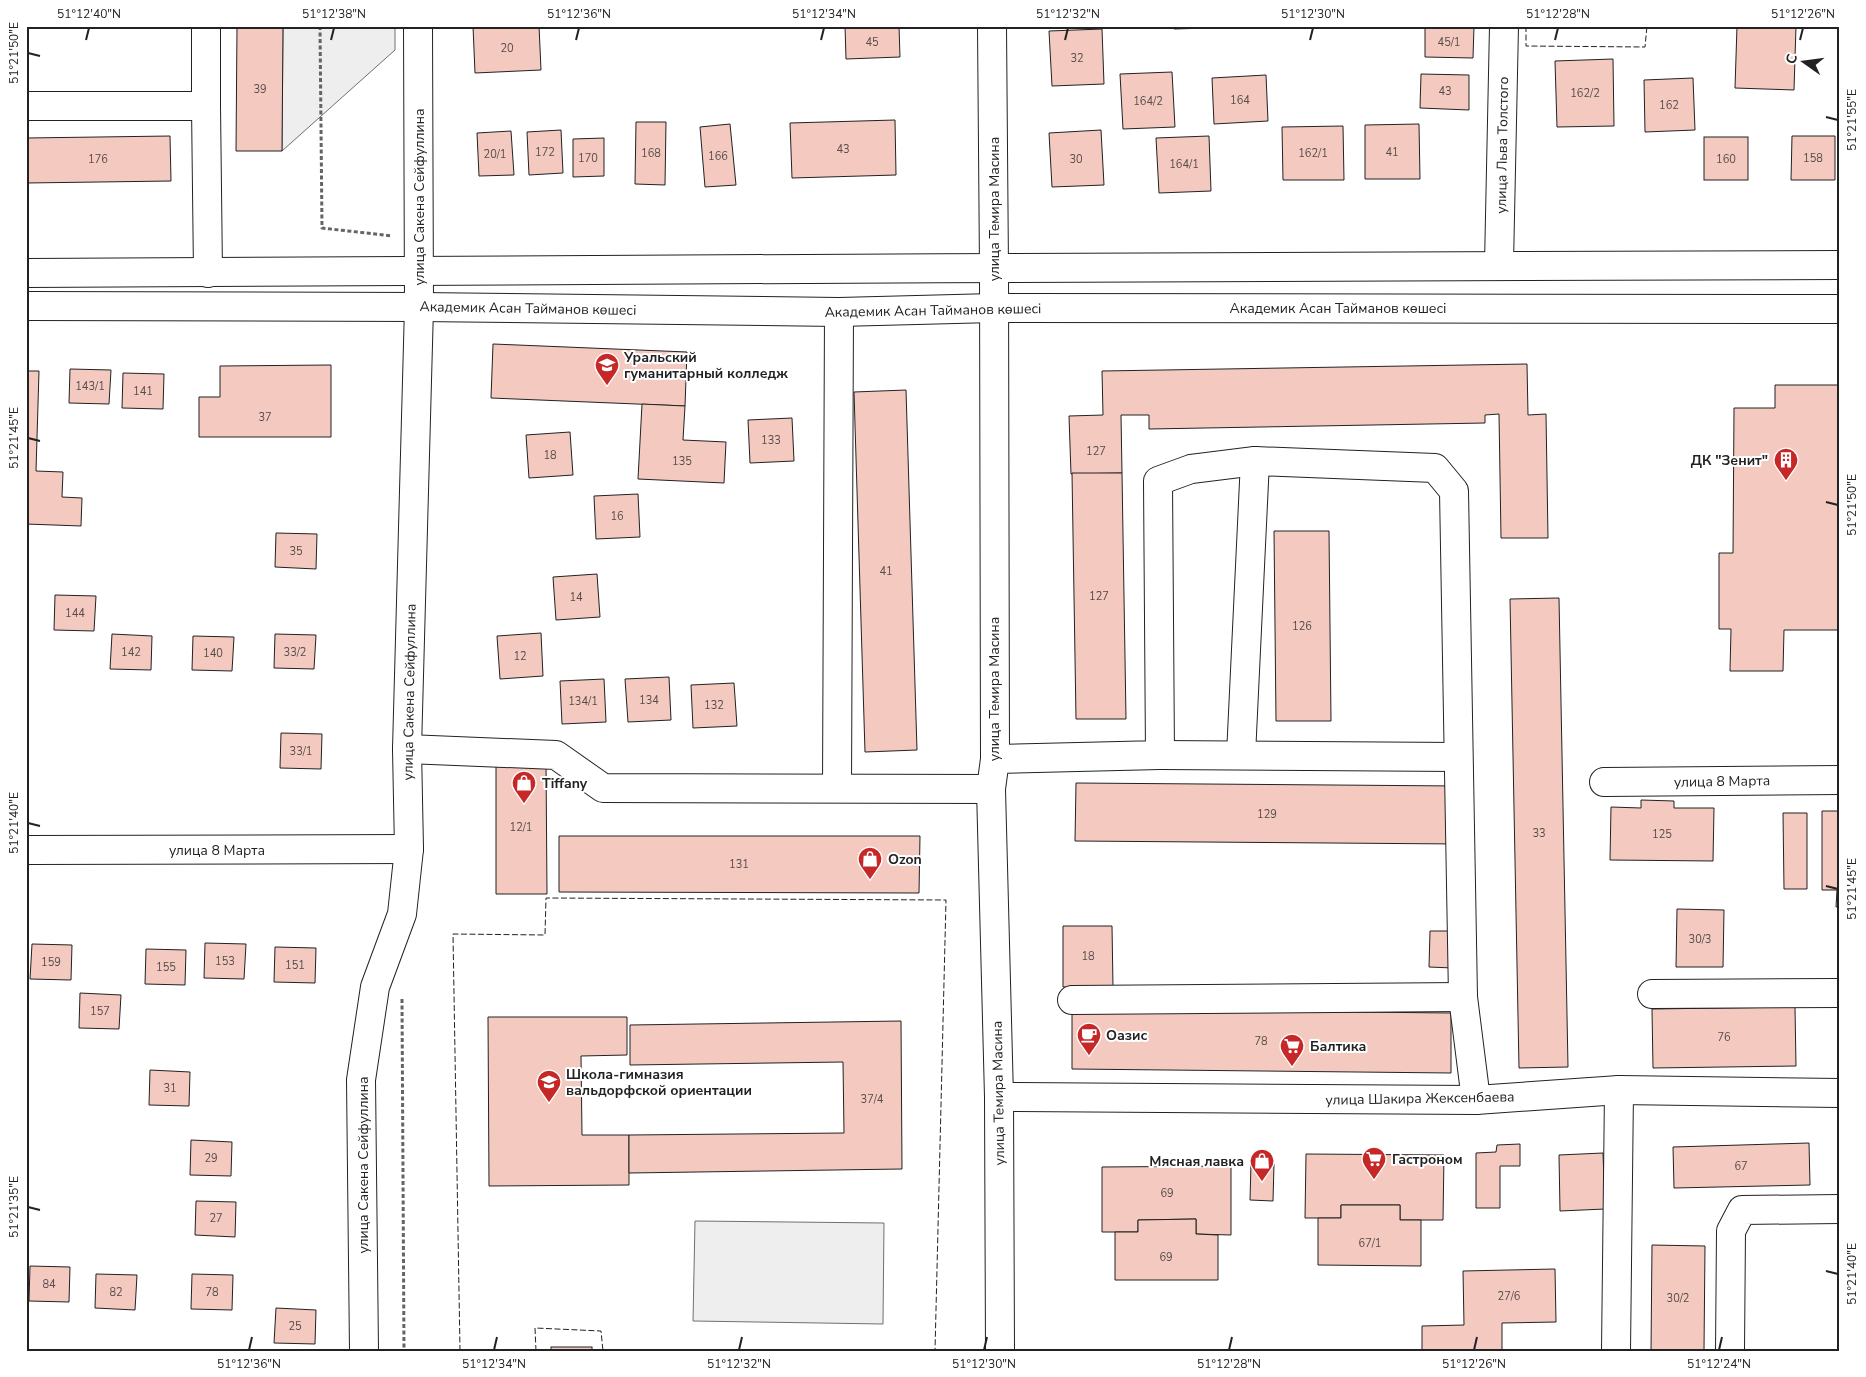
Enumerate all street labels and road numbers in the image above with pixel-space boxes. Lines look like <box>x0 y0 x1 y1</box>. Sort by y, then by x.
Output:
street label: улица Льва Толстого <box>1492 76 1513 214</box>
street label: улица Сакена Сейфуллина <box>410 109 429 285</box>
street label: улица Темира Масина <box>985 137 1004 281</box>
street label: Академик Асан Тайманов көшесі <box>419 297 637 320</box>
street label: Академик Асан Тайманов көшесі <box>824 299 1042 322</box>
street label: Академик Асан Тайманов көшесі <box>1230 299 1446 318</box>
street label: улица Сакена Сейфуллина <box>398 603 421 781</box>
street label: улица Темира Масина <box>985 617 1004 761</box>
street label: улица 8 Марта <box>1674 771 1770 792</box>
street label: улица 8 Марта <box>169 841 265 860</box>
street label: улица Темира Масина <box>988 1021 1009 1165</box>
street label: улица Сакена Сейфуллина <box>354 1077 373 1253</box>
street label: улица Шакира Жексенбаева <box>1325 1087 1515 1110</box>

